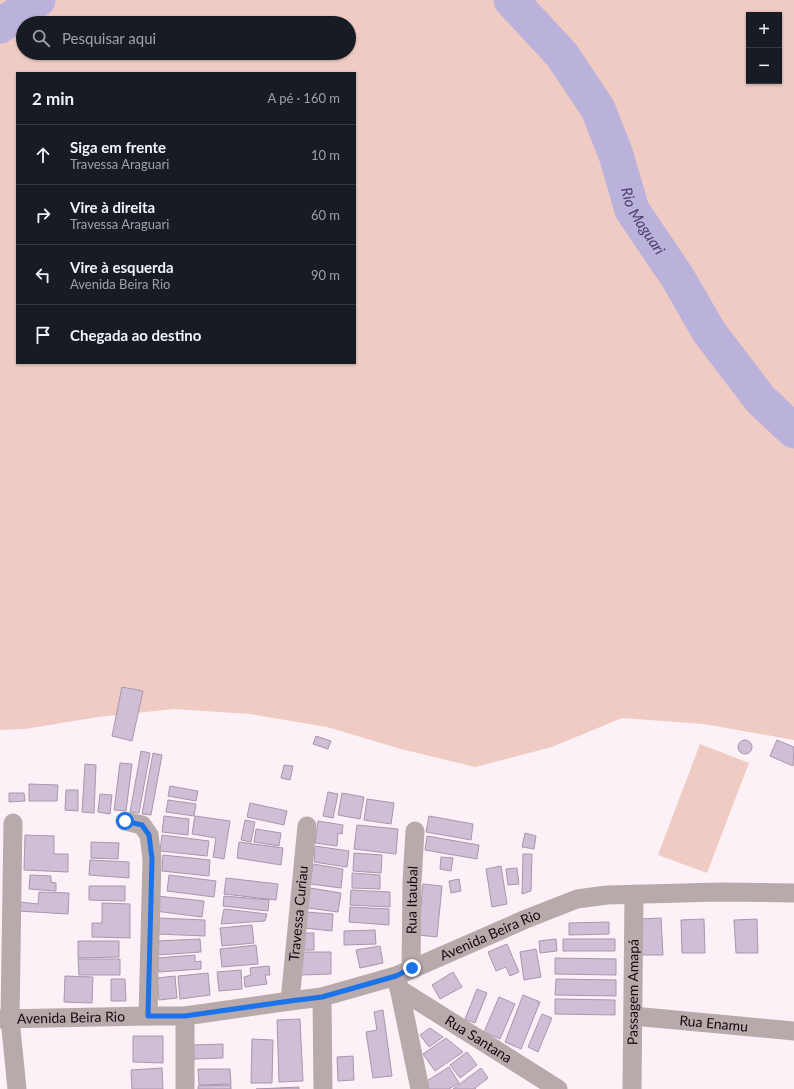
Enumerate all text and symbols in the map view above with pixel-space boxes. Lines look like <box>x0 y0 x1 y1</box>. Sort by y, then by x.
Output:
map controls <box>746 12 782 84</box>
button: + <box>746 12 782 48</box>
search box <box>16 16 356 60</box>
icon: search <box>30 27 52 49</box>
text: Pesquisar aqui <box>62 29 156 47</box>
button: − <box>746 48 782 84</box>
text: 2 min <box>32 88 74 109</box>
text: A pé · 160 m <box>267 90 340 106</box>
text: Siga em frente <box>70 138 166 156</box>
icon: ahead <box>32 144 54 166</box>
text: 10 m <box>311 147 340 163</box>
text: Travessa Araguari <box>70 156 169 172</box>
water label: Rio Maguari <box>618 185 670 258</box>
text: Vire à direita <box>70 198 155 216</box>
icon: right <box>32 204 54 226</box>
text: 60 m <box>311 207 340 223</box>
text: Travessa Araguari <box>70 216 169 232</box>
text: Vire à esquerda <box>70 258 174 276</box>
icon: left <box>32 264 54 286</box>
text: 90 m <box>311 267 340 283</box>
text: Avenida Beira Rio <box>70 276 170 292</box>
icon: arrive <box>32 324 54 346</box>
text: Chegada ao destino <box>70 326 201 344</box>
route start <box>116 812 134 830</box>
street label: Travessa Curiau <box>285 865 311 962</box>
street label: Rua Itaubal <box>402 865 421 934</box>
street label: Avenida Beira Rio <box>437 905 543 964</box>
street label: Passagem Amapá <box>623 939 642 1045</box>
route end <box>403 959 421 977</box>
street label: Avenida Beira Rio <box>17 1007 125 1027</box>
street label: Rua Santana <box>442 1011 515 1066</box>
street label: Rua Enamu <box>679 1011 749 1035</box>

